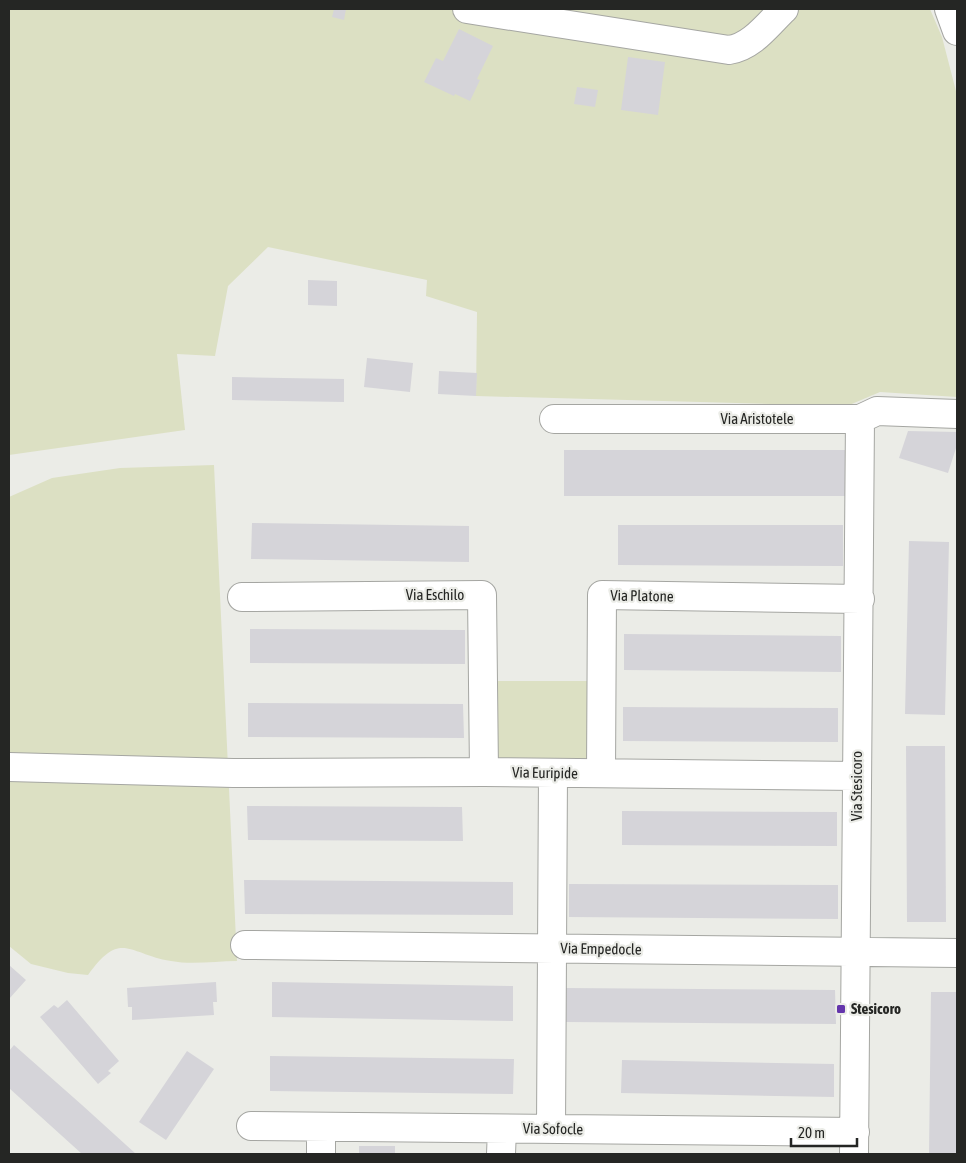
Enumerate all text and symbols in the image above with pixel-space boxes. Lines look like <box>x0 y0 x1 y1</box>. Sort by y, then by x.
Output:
street label: Via Aristotele <box>720 410 794 427</box>
street label: Via Eschilo <box>406 586 464 603</box>
street label: Via Platone <box>610 586 674 605</box>
street label: Via Stesicoro <box>848 751 865 821</box>
street label: Via Euripide <box>512 763 578 782</box>
street label: Via Empedocle <box>560 939 642 958</box>
place label: Stesicoro <box>851 1000 901 1017</box>
marker: Stesicoro <box>835 1003 847 1015</box>
scale bar <box>791 1116 857 1148</box>
street label: Via Sofocle <box>523 1119 584 1138</box>
text: 20 m <box>798 1124 825 1141</box>

